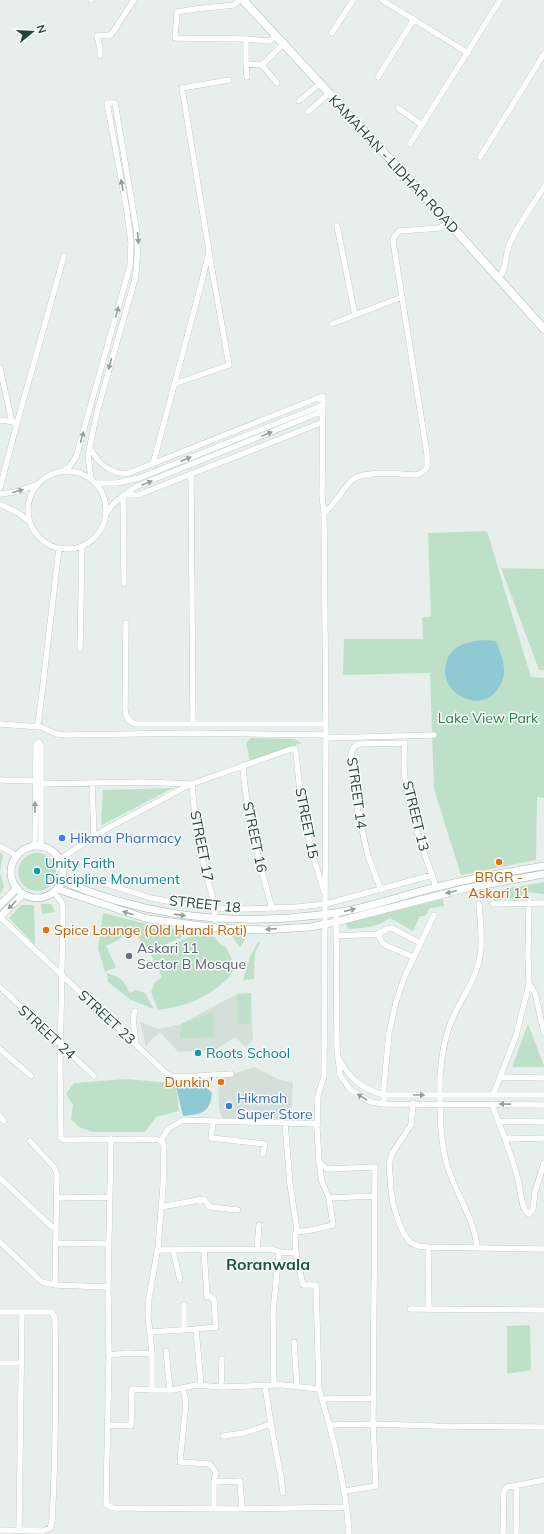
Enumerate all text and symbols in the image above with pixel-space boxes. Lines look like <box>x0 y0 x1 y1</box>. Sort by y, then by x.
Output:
north arrow <box>12 12 52 52</box>
text: N <box>34 23 49 35</box>
street label: KAMAHAN - LIDHAR ROAD <box>325 91 463 237</box>
one-way arrow <box>119 179 125 191</box>
one-way arrow <box>134 232 141 244</box>
one-way arrow <box>114 306 120 318</box>
one-way arrow <box>107 359 113 371</box>
one-way arrow <box>79 431 85 443</box>
one-way arrow <box>262 431 273 437</box>
one-way arrow <box>181 456 193 462</box>
one-way arrow <box>141 479 153 485</box>
one-way arrow <box>13 488 25 494</box>
park label: Lake View Park <box>438 709 539 727</box>
street label: STREET 14 <box>343 756 371 830</box>
street label: STREET 13 <box>399 779 433 853</box>
street label: STREET 15 <box>291 786 323 860</box>
one-way arrow <box>32 800 38 813</box>
street label: STREET 16 <box>239 800 271 874</box>
street label: STREET 17 <box>186 809 218 883</box>
place label: Hikma Pharmacy <box>70 829 182 847</box>
marker: Hikma Pharmacy <box>57 833 67 843</box>
place label: Unity Faith Discipline Monument <box>45 854 180 888</box>
marker: BRGR - Askari 11 <box>494 857 504 867</box>
marker: Unity Faith Discipline Monument <box>32 866 42 876</box>
place label: BRGR - Askari 11 <box>468 868 530 902</box>
one-way arrow <box>444 889 457 895</box>
street label: STREET 18 <box>168 891 242 917</box>
one-way arrow <box>7 900 17 910</box>
one-way arrow <box>343 907 356 913</box>
one-way arrow <box>122 910 134 916</box>
one-way arrow <box>173 912 186 918</box>
place label: Spice Lounge (Old Handi Roti) <box>54 921 247 939</box>
marker: Spice Lounge (Old Handi Roti) <box>41 925 51 935</box>
one-way arrow <box>265 926 277 933</box>
place label: Askari 11 Sector B Mosque <box>137 939 246 973</box>
marker: Askari 11 Sector B Mosque <box>124 951 134 961</box>
street label: STREET 23 <box>75 986 139 1048</box>
street label: STREET 24 <box>15 1001 80 1063</box>
place label: Roots School <box>206 1044 290 1062</box>
marker: Roots School <box>193 1048 203 1058</box>
place label: Dunkin' <box>164 1073 213 1091</box>
marker: Dunkin' <box>216 1077 226 1087</box>
place label: Hikmah Super Store <box>237 1089 313 1123</box>
one-way arrow <box>413 1092 426 1098</box>
one-way arrow <box>356 1094 368 1101</box>
marker: Hikmah Super Store <box>224 1101 234 1111</box>
one-way arrow <box>499 1101 511 1108</box>
district label: Roranwala <box>226 1254 310 1274</box>

